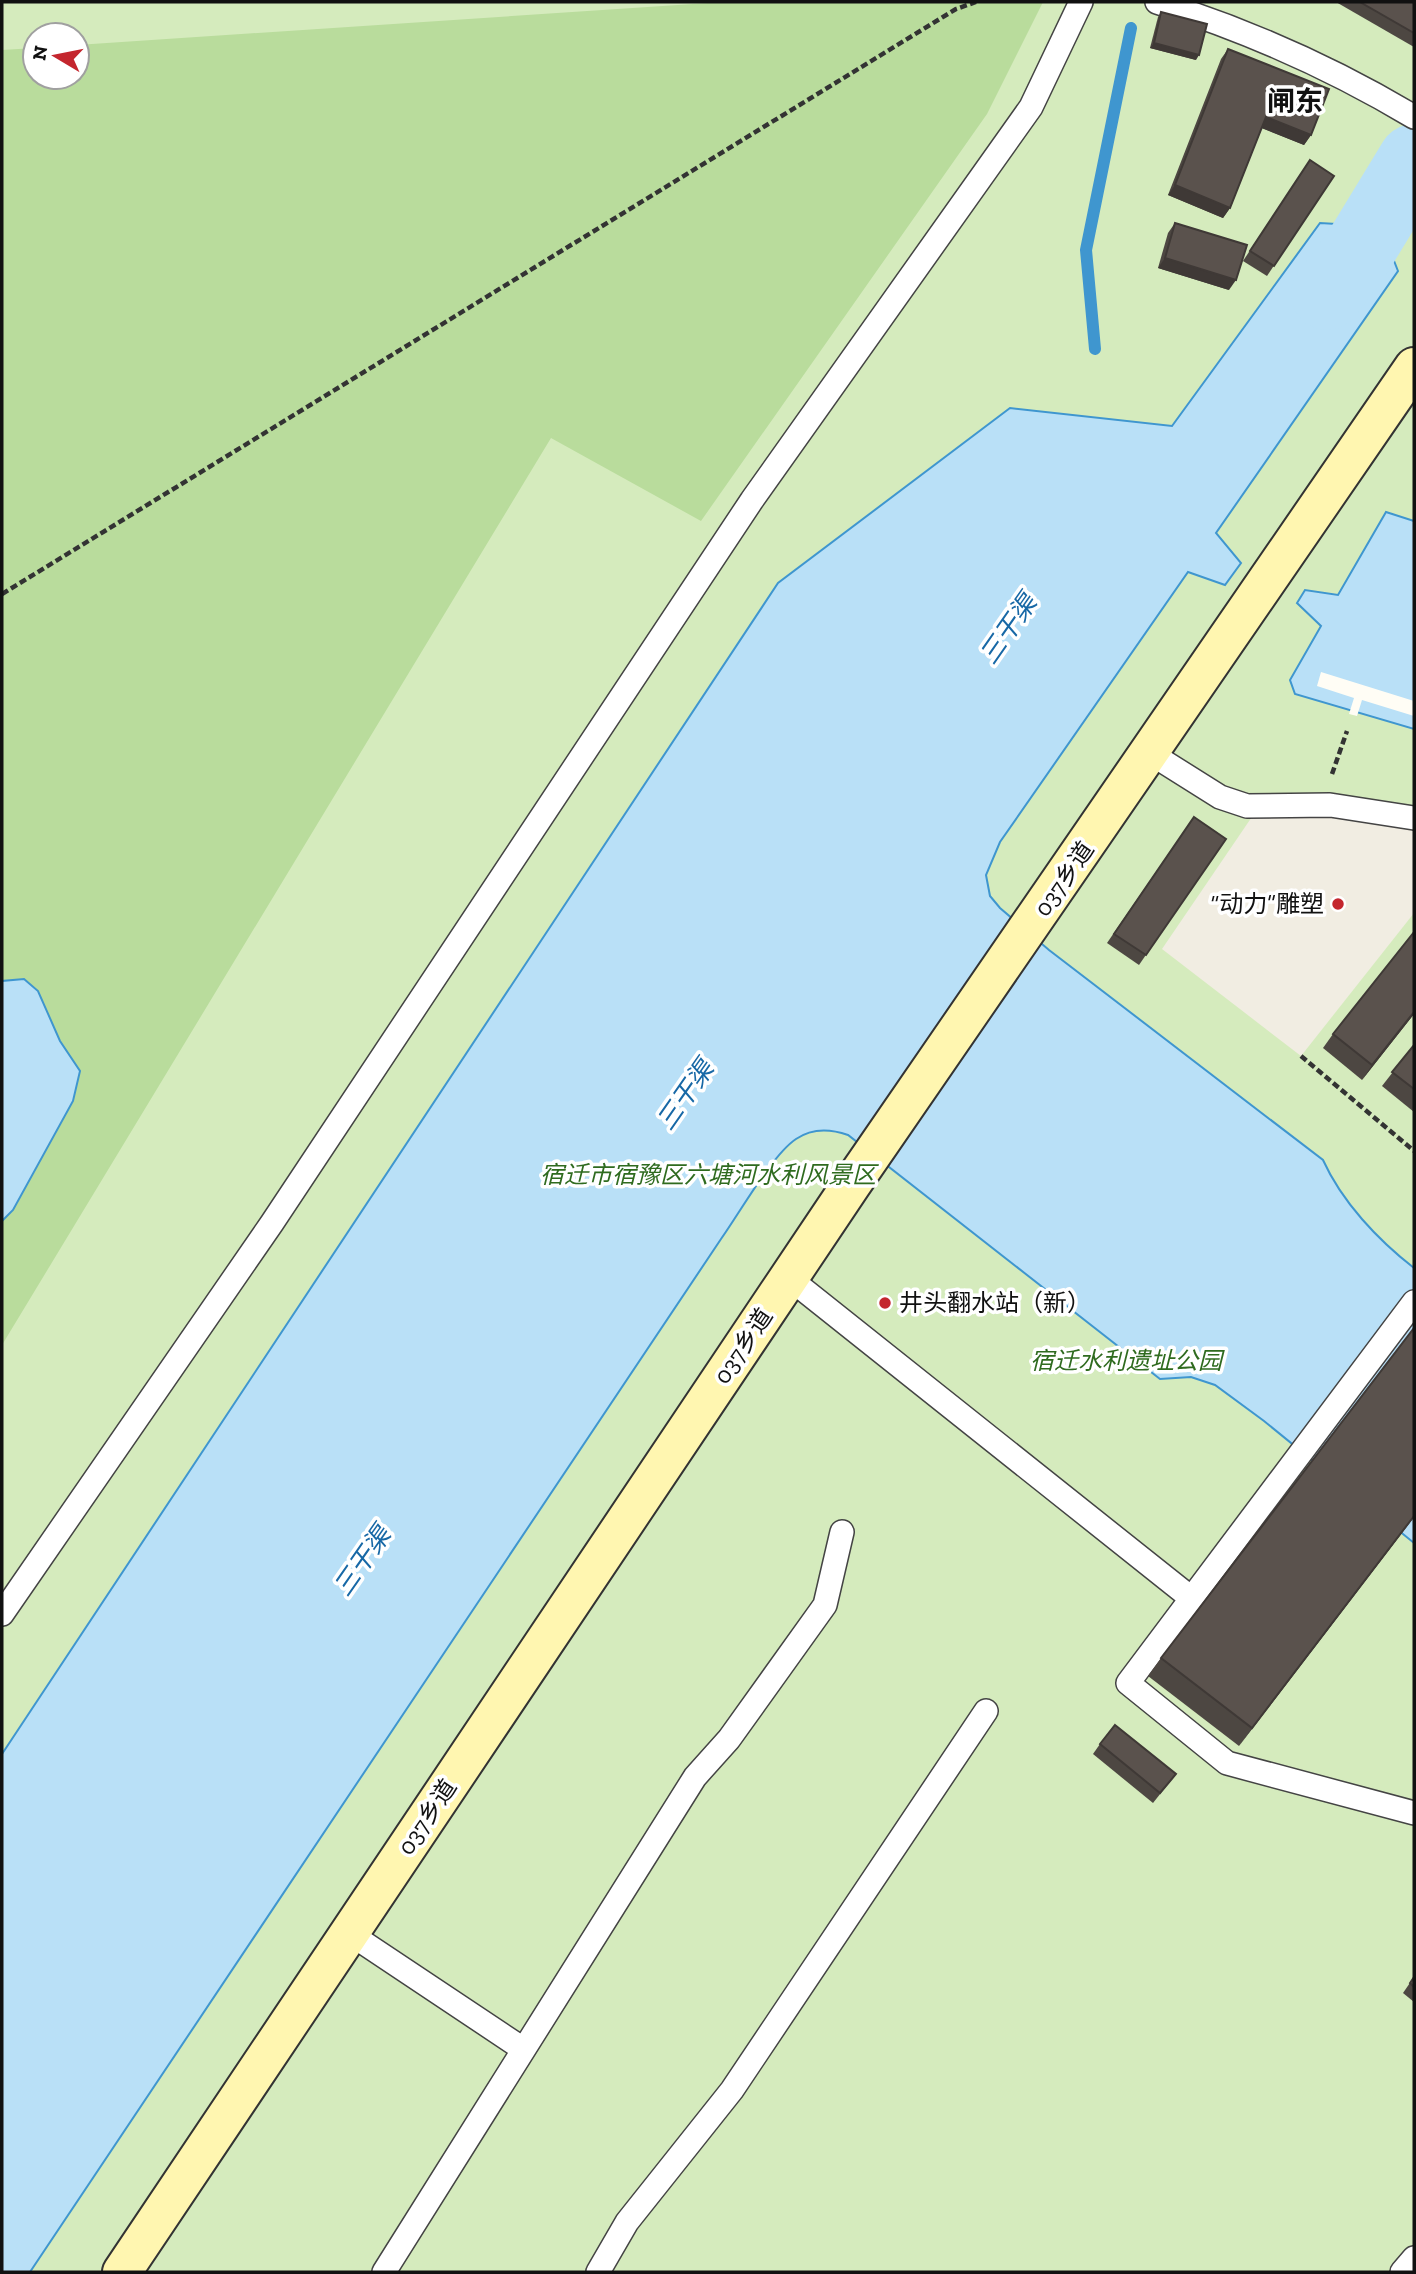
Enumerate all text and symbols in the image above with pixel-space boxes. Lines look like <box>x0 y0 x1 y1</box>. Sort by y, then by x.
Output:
north arrow <box>21 21 91 91</box>
text: N <box>27 44 52 62</box>
district label: 闸东 <box>1267 85 1323 118</box>
water label: 三干渠 <box>973 585 1046 670</box>
street label: 037乡道 <box>1027 836 1100 922</box>
place label: “动力”雕塑 <box>1211 889 1324 918</box>
marker: “动力”雕塑 <box>1330 896 1346 912</box>
water label: 三干渠 <box>650 1051 723 1136</box>
park label: 宿迁市宿豫区六塘河水利风景区 <box>540 1160 879 1189</box>
place label: 井头翻水站（新） <box>899 1288 1091 1317</box>
marker: 井头翻水站（新） <box>877 1295 893 1311</box>
street label: 037乡道 <box>707 1302 778 1389</box>
park label: 宿迁水利遗址公园 <box>1030 1346 1225 1375</box>
water label: 三干渠 <box>327 1517 400 1602</box>
street label: 037乡道 <box>391 1773 462 1860</box>

